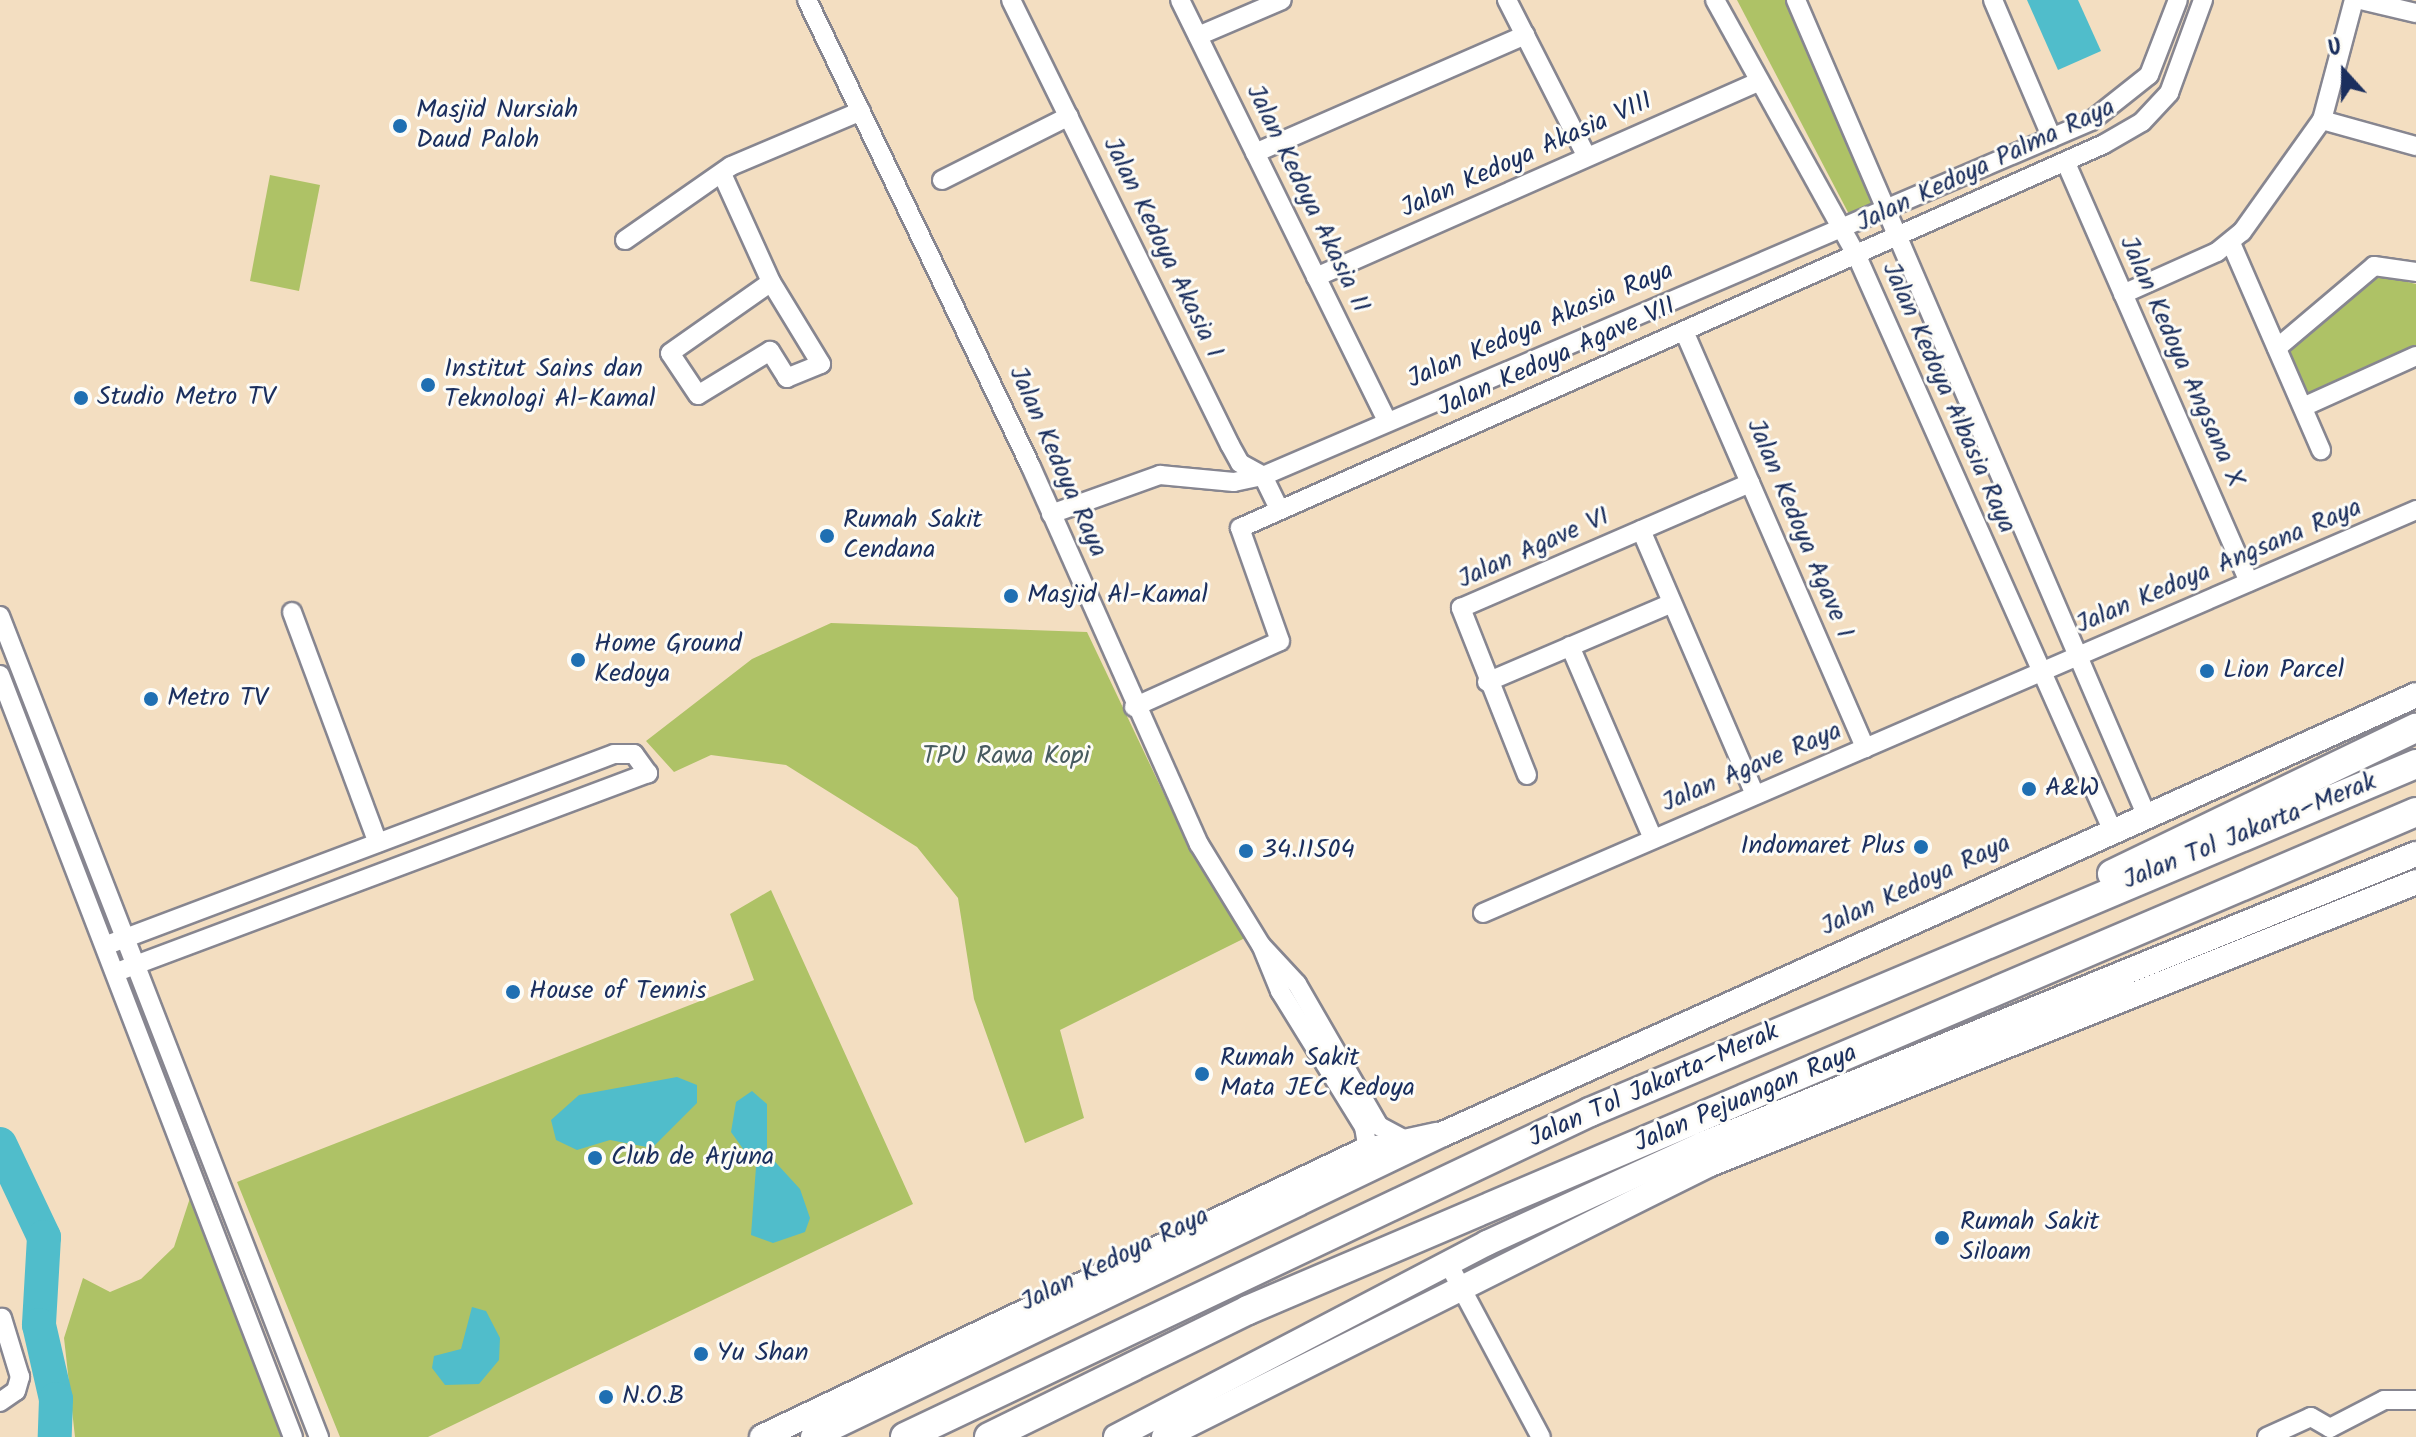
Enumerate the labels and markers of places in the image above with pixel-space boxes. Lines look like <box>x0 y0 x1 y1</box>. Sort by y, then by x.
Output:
place label: Masjid Nursiah Daud Paloh <box>416 95 578 156</box>
marker: Masjid Nursiah Daud Paloh <box>391 117 409 135</box>
place label: Institut Sains dan Teknologi Al-Kamal <box>444 354 655 416</box>
marker: Institut Sains dan Teknologi Al-Kamal <box>419 376 437 394</box>
place label: Studio Metro TV <box>97 382 276 414</box>
marker: Studio Metro TV <box>72 389 90 407</box>
place label: Rumah Sakit Cendana <box>843 505 982 566</box>
marker: Rumah Sakit Cendana <box>818 527 836 545</box>
place label: Masjid Al-Kamal <box>1027 580 1208 612</box>
marker: Masjid Al-Kamal <box>1002 587 1020 605</box>
place label: Home Ground Kedoya <box>594 629 742 690</box>
marker: Home Ground Kedoya <box>569 651 587 669</box>
place label: Lion Parcel <box>2223 655 2344 687</box>
marker: Lion Parcel <box>2198 662 2216 680</box>
place label: Metro TV <box>167 683 268 715</box>
marker: Metro TV <box>142 690 160 708</box>
place label: A&W <box>2045 773 2099 805</box>
marker: A&W <box>2020 780 2038 798</box>
place label: Indomaret Plus <box>1741 831 1905 863</box>
place label: 34.11504 <box>1262 835 1355 867</box>
marker: Indomaret Plus <box>1912 838 1930 856</box>
marker: 34.11504 <box>1237 842 1255 860</box>
place label: House of Tennis <box>529 976 706 1008</box>
marker: House of Tennis <box>504 983 522 1001</box>
place label: Rumah Sakit Mata JEC Kedoya <box>1220 1043 1415 1104</box>
marker: Rumah Sakit Mata JEC Kedoya <box>1191 1063 1213 1085</box>
place label: Club de Arjuna <box>611 1142 774 1174</box>
marker: Club de Arjuna <box>586 1149 604 1167</box>
place label: Rumah Sakit Siloam <box>1960 1207 2099 1268</box>
marker: Rumah Sakit Siloam <box>1931 1227 1953 1249</box>
place label: Yu Shan <box>717 1338 809 1370</box>
marker: Yu Shan <box>692 1345 710 1363</box>
place label: N.O.B <box>622 1381 684 1413</box>
marker: N.O.B <box>597 1388 615 1406</box>

